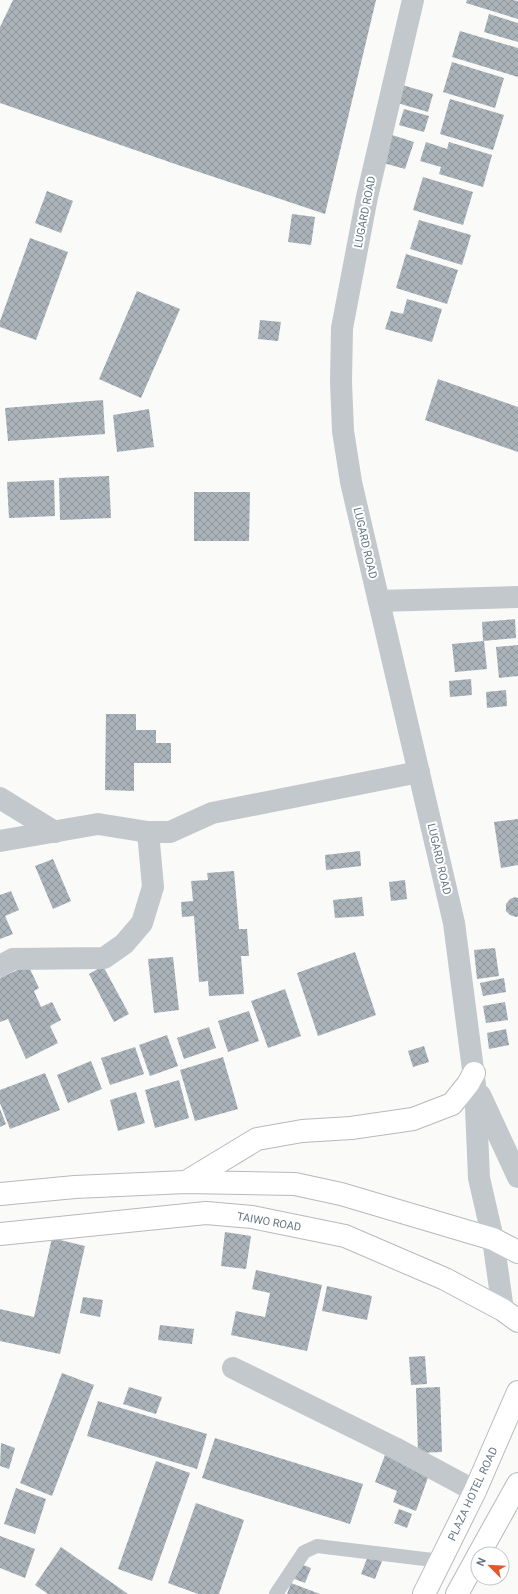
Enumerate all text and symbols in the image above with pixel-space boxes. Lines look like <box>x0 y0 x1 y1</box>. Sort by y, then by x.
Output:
street label: LUGARD ROAD <box>352 175 378 249</box>
street label: LUGARD ROAD <box>350 506 380 580</box>
street label: LUGARD ROAD <box>424 822 454 896</box>
street label: TAIWO ROAD <box>236 1210 302 1234</box>
street label: PLAZA HOTEL ROAD <box>446 1445 500 1543</box>
north arrow <box>470 1546 510 1586</box>
text: N <box>474 1556 489 1568</box>

